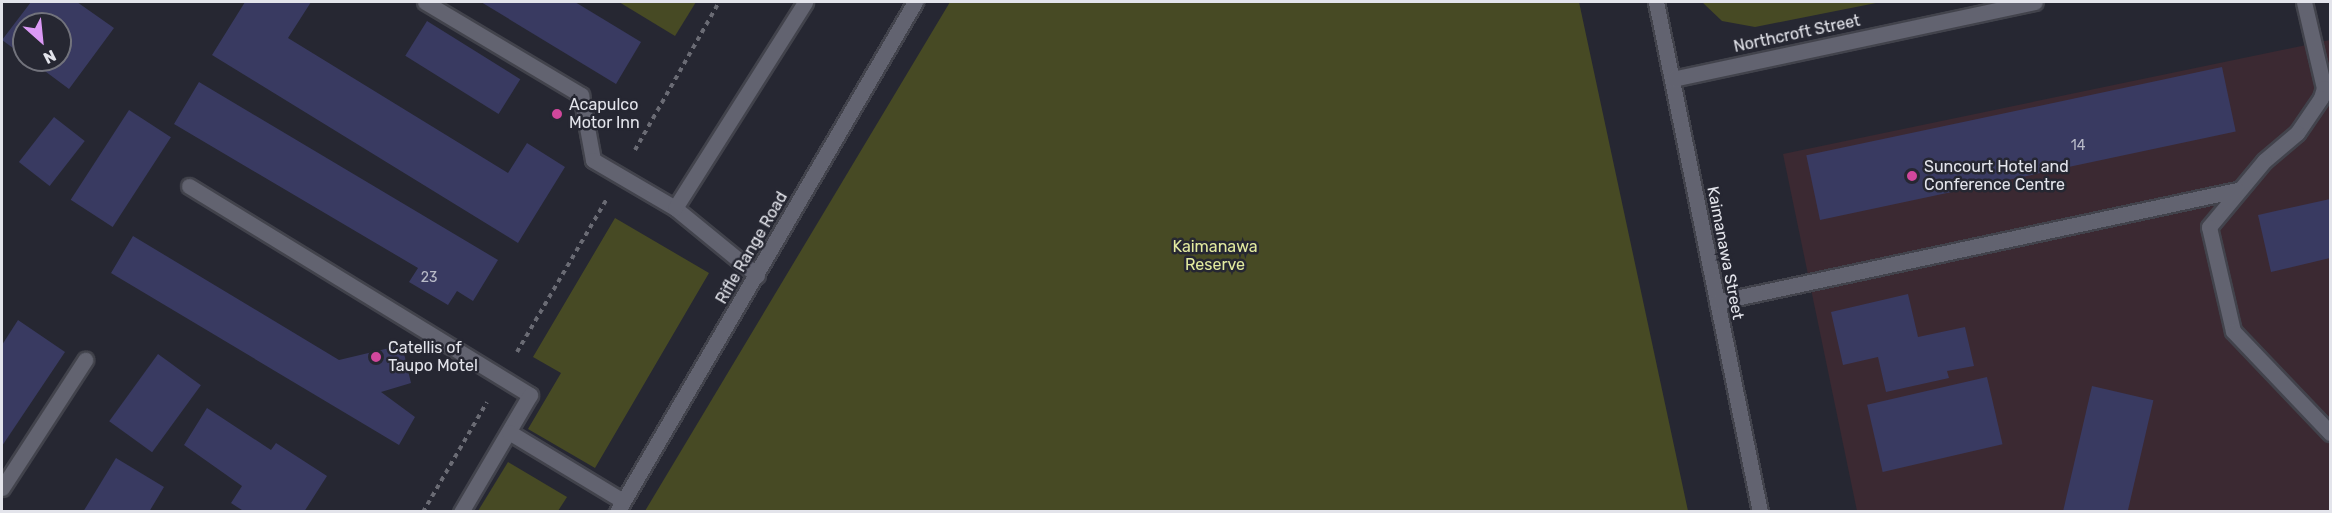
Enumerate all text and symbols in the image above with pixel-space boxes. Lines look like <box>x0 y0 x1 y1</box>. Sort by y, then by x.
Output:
street label: Northcroft Street <box>1732 11 1862 57</box>
north arrow <box>12 12 72 72</box>
text: N <box>40 46 59 68</box>
place label: Acapulco Motor Inn <box>569 95 640 133</box>
marker: Acapulco Motor Inn <box>550 107 564 121</box>
house number: 14 <box>2071 138 2085 154</box>
place label: Suncourt Hotel and Conference Centre <box>1924 157 2069 195</box>
marker: Suncourt Hotel and Conference Centre <box>1905 169 1919 183</box>
street label: Kaimanawa Street <box>1703 185 1747 321</box>
street label: Rifle Range Road <box>712 189 792 307</box>
park label: Kaimanawa Reserve <box>1172 237 1258 275</box>
house number: 23 <box>421 270 437 286</box>
place label: Catellis of Taupo Motel <box>388 338 478 376</box>
marker: Catellis of Taupo Motel <box>369 350 383 364</box>

